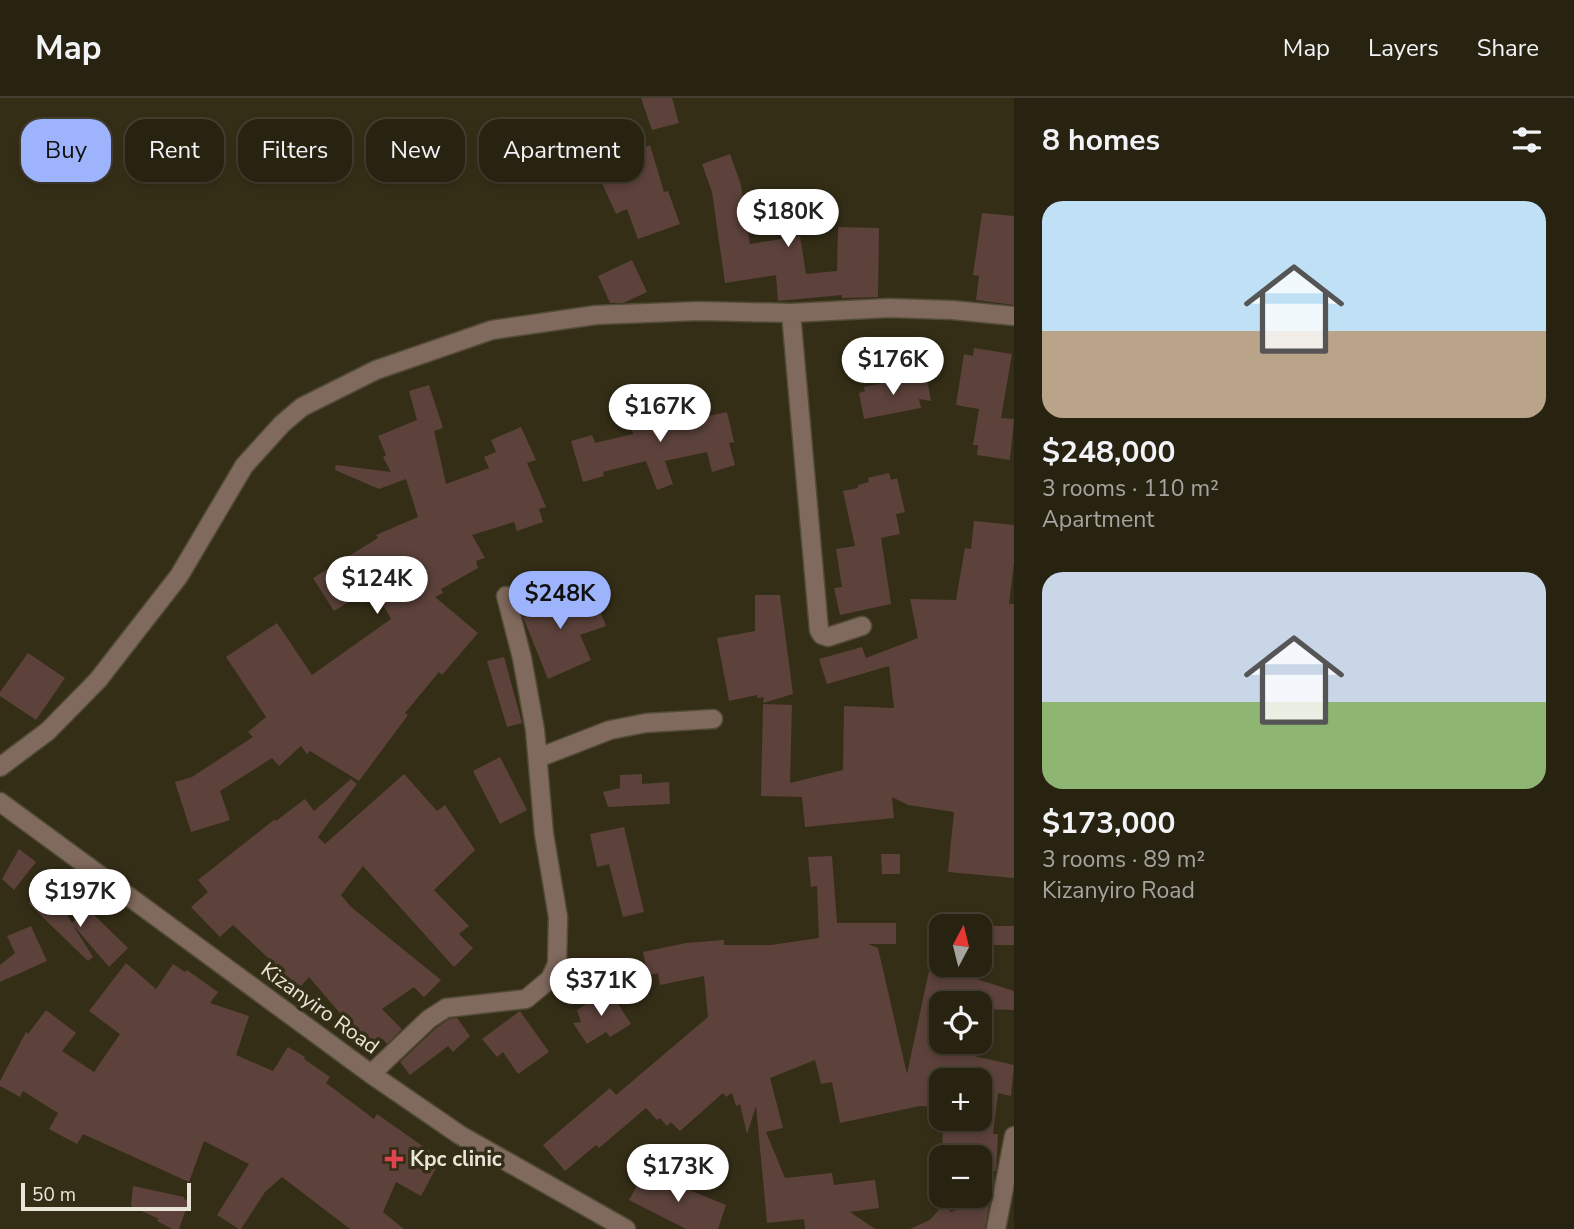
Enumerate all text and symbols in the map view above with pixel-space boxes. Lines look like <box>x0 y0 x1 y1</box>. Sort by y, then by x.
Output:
text: Map <box>35 26 102 71</box>
text: Map <box>1283 32 1330 64</box>
text: Layers <box>1368 32 1439 64</box>
text: Share <box>1477 32 1539 64</box>
chip: Buy <box>21 119 111 182</box>
chip: Rent <box>125 119 224 182</box>
chip: Filters <box>238 119 352 182</box>
chip: New <box>366 119 465 182</box>
chip: Apartment <box>479 119 644 182</box>
text: 8 homes <box>1042 120 1160 161</box>
icon: filters <box>1508 121 1546 159</box>
pin: $180K <box>739 190 837 249</box>
text: $180K <box>753 196 823 227</box>
icon: home <box>1231 246 1357 372</box>
pin: $176K <box>844 338 942 397</box>
text: $176K <box>858 344 928 375</box>
pin: $167K <box>611 384 709 444</box>
text: $167K <box>625 391 695 422</box>
text: $248,000 <box>1042 432 1175 473</box>
text: 3 rooms · 110 m² <box>1042 473 1219 504</box>
text: Apartment <box>1042 504 1154 535</box>
pin: $124K <box>328 556 426 616</box>
text: $124K <box>342 563 412 594</box>
pin: $248K <box>511 572 609 631</box>
text: $248K <box>525 578 595 609</box>
icon: home <box>1231 617 1357 743</box>
text: $173,000 <box>1042 803 1175 844</box>
text: 3 rooms · 89 m² <box>1042 844 1205 875</box>
pin: $197K <box>31 870 129 929</box>
text: Kizanyiro Road <box>1042 875 1195 906</box>
text: $197K <box>45 876 115 907</box>
north arrow <box>929 914 992 976</box>
map controls <box>929 914 992 1208</box>
street label: Kizanyiro Road <box>255 956 385 1060</box>
pin: $371K <box>552 958 650 1018</box>
text: $371K <box>566 965 636 996</box>
button: locate <box>929 991 992 1054</box>
button: + <box>929 1068 992 1131</box>
pin: $173K <box>629 1144 727 1204</box>
place label: Kpc clinic <box>410 1145 502 1173</box>
button: − <box>929 1145 992 1208</box>
marker: Kpc clinic <box>384 1149 404 1169</box>
text: $173K <box>643 1151 713 1182</box>
scale bar <box>21 1180 191 1212</box>
text: 50 m <box>32 1182 76 1208</box>

